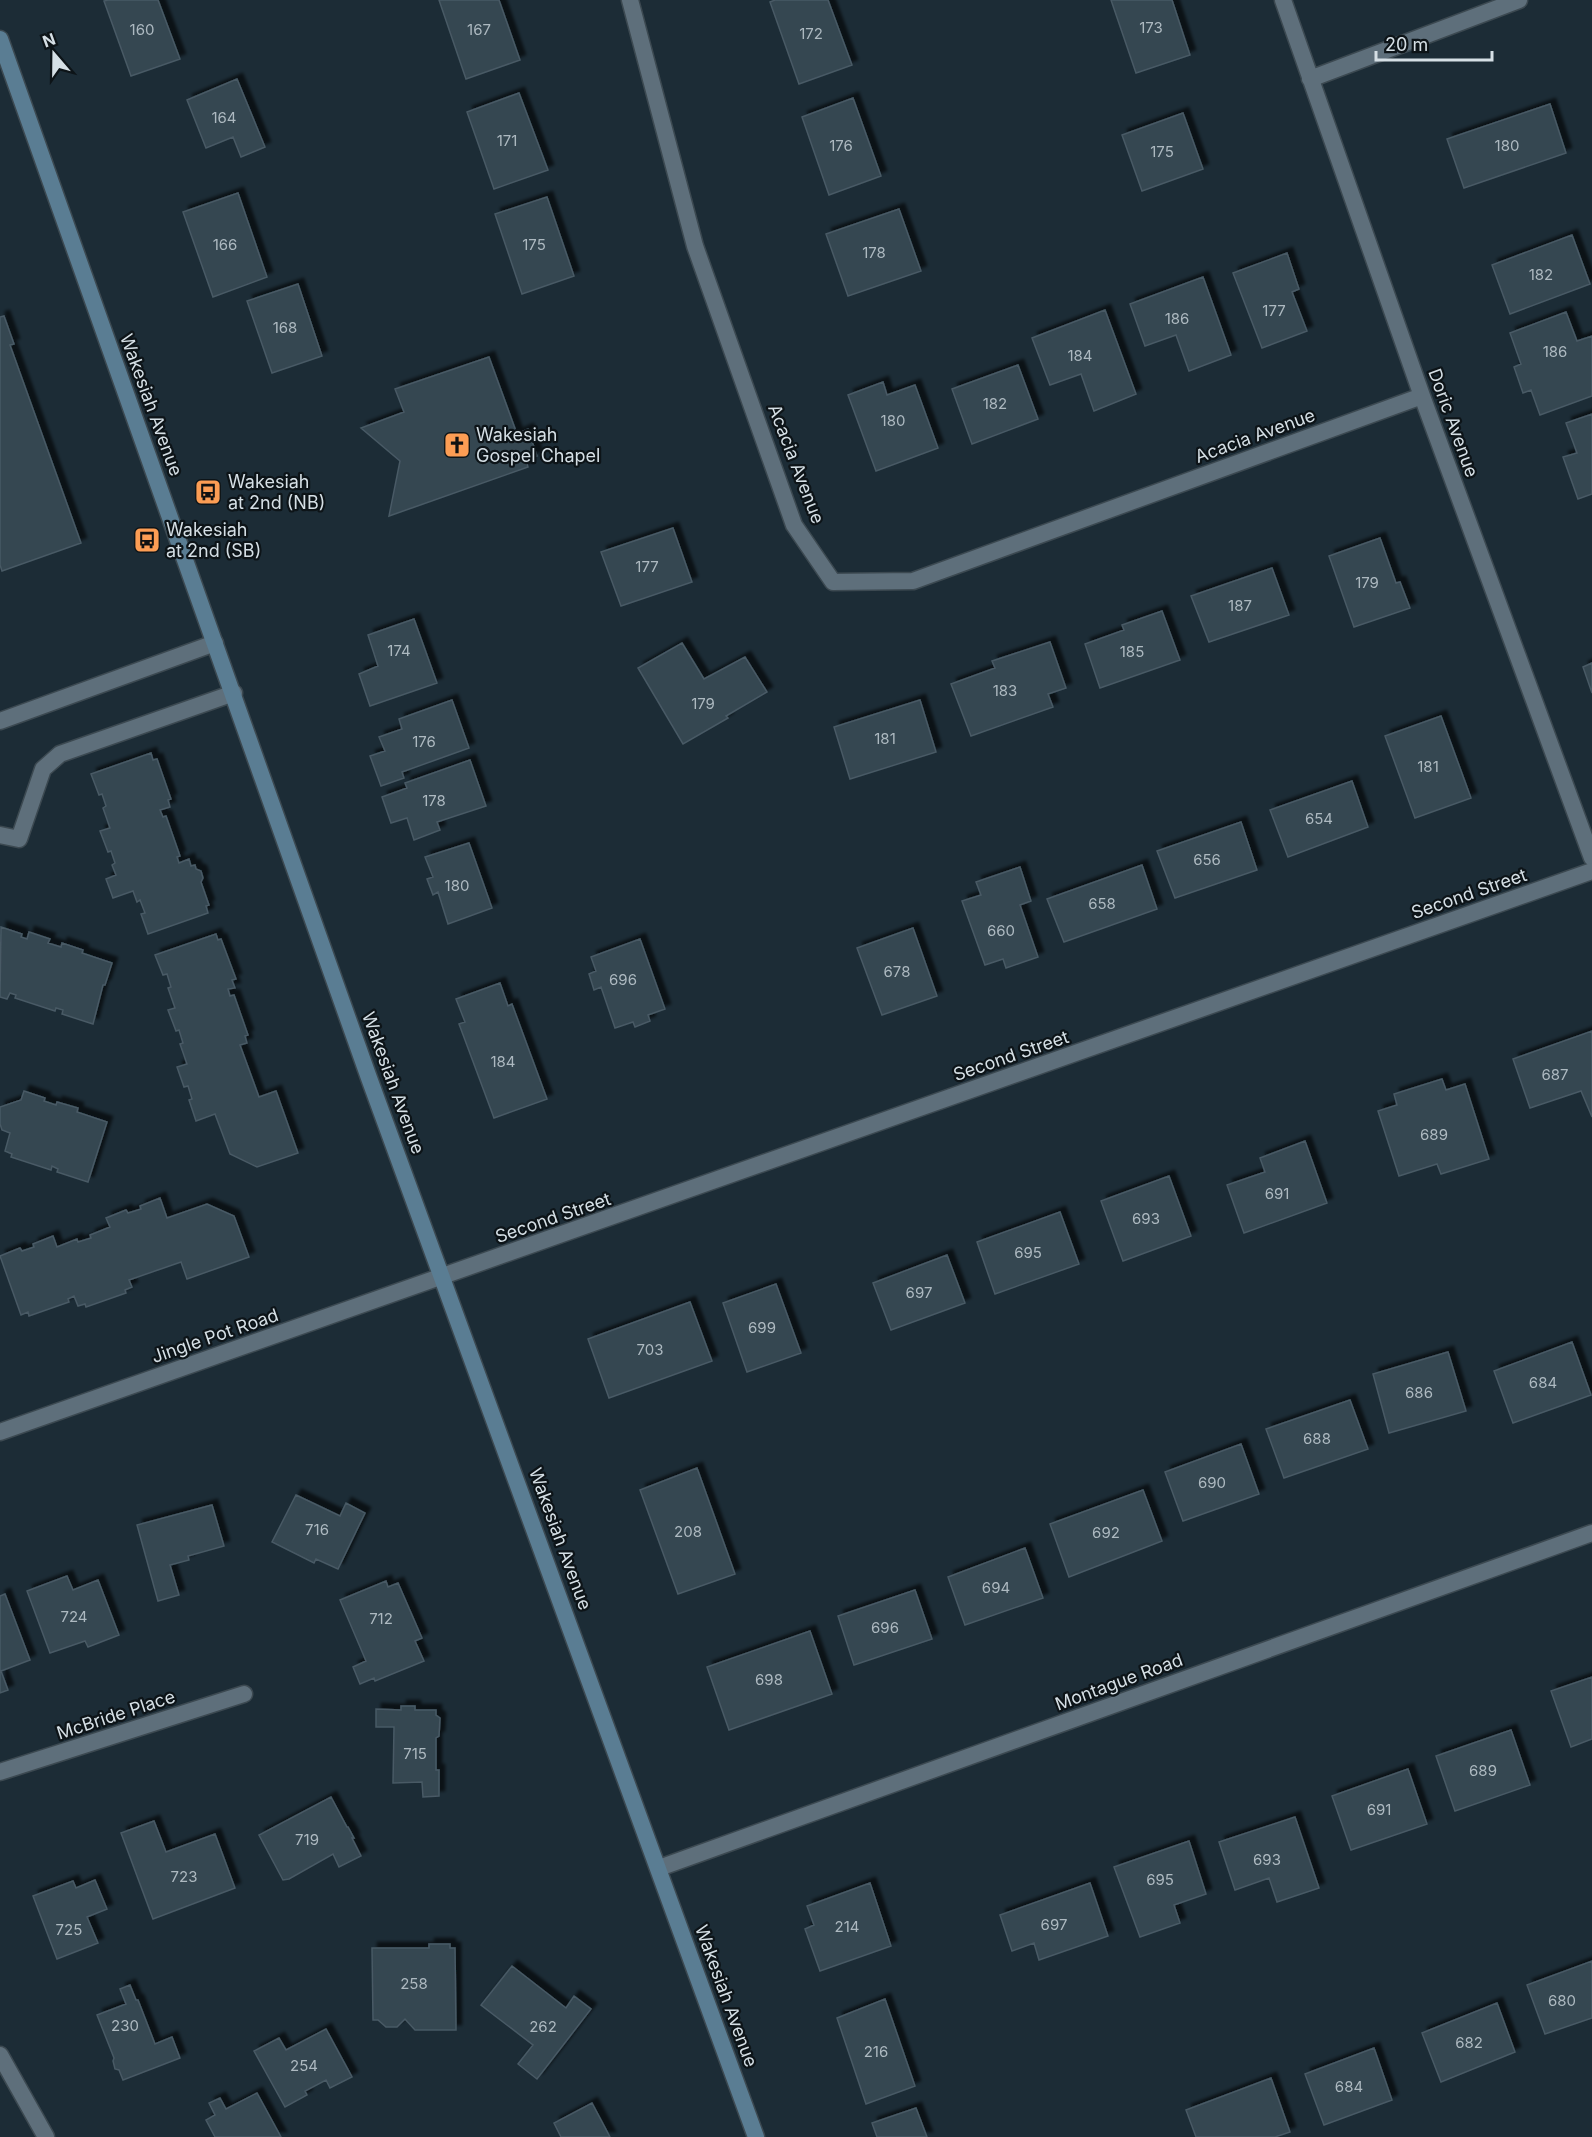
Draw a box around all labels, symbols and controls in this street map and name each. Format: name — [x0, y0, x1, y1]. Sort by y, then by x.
house number: 173 — [1139, 18, 1163, 37]
house number: 160 — [130, 20, 154, 39]
house number: 167 — [467, 20, 491, 39]
north arrow — [24, 24, 84, 84]
house number: 172 — [799, 24, 823, 43]
scale bar — [1376, 24, 1492, 62]
text: N — [40, 28, 58, 51]
text: 20 m — [1385, 34, 1428, 55]
house number: 164 — [211, 108, 237, 127]
house number: 171 — [497, 131, 517, 150]
house number: 176 — [829, 136, 853, 155]
house number: 180 — [1495, 136, 1519, 155]
house number: 175 — [1150, 142, 1174, 161]
house number: 166 — [213, 235, 237, 254]
house number: 175 — [522, 235, 546, 254]
house number: 178 — [862, 243, 886, 262]
house number: 182 — [1529, 265, 1553, 284]
house number: 177 — [1262, 301, 1286, 320]
house number: 186 — [1165, 309, 1189, 328]
house number: 168 — [273, 318, 297, 337]
street label: Wakesiah Avenue — [116, 331, 187, 479]
house number: 186 — [1543, 342, 1567, 361]
house number: 184 — [1067, 346, 1093, 365]
street label: Doric Avenue — [1424, 366, 1483, 480]
house number: 182 — [983, 394, 1007, 413]
street label: Acacia Avenue — [764, 401, 829, 526]
street label: Acacia Avenue — [1192, 404, 1318, 467]
house number: 180 — [881, 411, 905, 430]
place label: Wakesiah Gospel Chapel — [476, 424, 600, 466]
church icon: Wakesiah Gospel Chapel — [442, 430, 472, 460]
place label: Wakesiah at 2nd (NB) — [228, 471, 325, 513]
bus stop icon: Wakesiah at 2nd (NB) — [193, 477, 223, 507]
place label: Wakesiah at 2nd (SB) — [166, 519, 261, 561]
bus stop icon: Wakesiah at 2nd (SB) — [132, 525, 162, 555]
house number: 177 — [635, 557, 659, 576]
house number: 179 — [1355, 573, 1379, 592]
house number: 187 — [1228, 596, 1252, 615]
house number: 174 — [387, 641, 411, 660]
house number: 185 — [1120, 642, 1144, 661]
house number: 183 — [993, 681, 1017, 700]
house number: 179 — [691, 694, 715, 713]
house number: 181 — [874, 729, 896, 748]
house number: 176 — [412, 732, 436, 751]
house number: 181 — [1417, 757, 1439, 776]
house number: 178 — [422, 791, 446, 810]
house number: 654 — [1305, 809, 1333, 828]
house number: 656 — [1193, 850, 1221, 869]
street label: Second Street — [1408, 864, 1529, 923]
house number: 180 — [445, 876, 469, 895]
house number: 658 — [1088, 894, 1116, 913]
house number: 660 — [987, 921, 1015, 940]
house number: 678 — [884, 962, 910, 981]
house number: 696 — [609, 970, 637, 989]
street label: Wakesiah Avenue — [358, 1009, 429, 1157]
street label: Second Street — [950, 1026, 1071, 1085]
house number: 184 — [490, 1052, 516, 1071]
house number: 687 — [1541, 1065, 1569, 1084]
house number: 689 — [1420, 1125, 1448, 1144]
house number: 691 — [1265, 1184, 1289, 1203]
street label: Second Street — [492, 1188, 613, 1247]
house number: 693 — [1132, 1209, 1160, 1228]
house number: 695 — [1014, 1243, 1042, 1262]
house number: 697 — [906, 1283, 932, 1302]
street label: Jingle Pot Road — [149, 1304, 281, 1367]
house number: 699 — [748, 1318, 776, 1337]
house number: 703 — [637, 1340, 663, 1359]
house number: 684 — [1529, 1373, 1557, 1392]
house number: 686 — [1405, 1383, 1433, 1402]
house number: 688 — [1303, 1429, 1331, 1448]
street label: Wakesiah Avenue — [525, 1465, 596, 1613]
house number: 690 — [1198, 1473, 1226, 1492]
house number: 716 — [305, 1520, 329, 1539]
house number: 208 — [674, 1522, 702, 1541]
house number: 692 — [1092, 1523, 1120, 1542]
house number: 694 — [982, 1578, 1010, 1597]
house number: 724 — [60, 1607, 88, 1626]
house number: 712 — [369, 1609, 393, 1628]
house number: 696 — [871, 1618, 899, 1637]
street label: Montague Road — [1052, 1649, 1186, 1714]
house number: 698 — [755, 1670, 783, 1689]
street label: McBride Place — [54, 1686, 178, 1744]
house number: 715 — [403, 1744, 427, 1763]
house number: 689 — [1469, 1761, 1497, 1780]
house number: 691 — [1367, 1800, 1391, 1819]
house number: 719 — [295, 1830, 319, 1849]
house number: 693 — [1253, 1850, 1281, 1869]
house number: 723 — [171, 1867, 197, 1886]
house number: 695 — [1146, 1870, 1174, 1889]
house number: 697 — [1041, 1915, 1067, 1934]
house number: 214 — [835, 1917, 859, 1936]
house number: 725 — [56, 1920, 82, 1939]
street label: Wakesiah Avenue — [691, 1922, 762, 2070]
house number: 258 — [400, 1974, 428, 1993]
house number: 680 — [1548, 1991, 1576, 2010]
house number: 230 — [111, 2016, 139, 2035]
house number: 262 — [529, 2017, 557, 2036]
house number: 682 — [1455, 2033, 1483, 2052]
house number: 216 — [864, 2042, 888, 2061]
house number: 254 — [290, 2056, 318, 2075]
house number: 684 — [1335, 2077, 1363, 2096]

